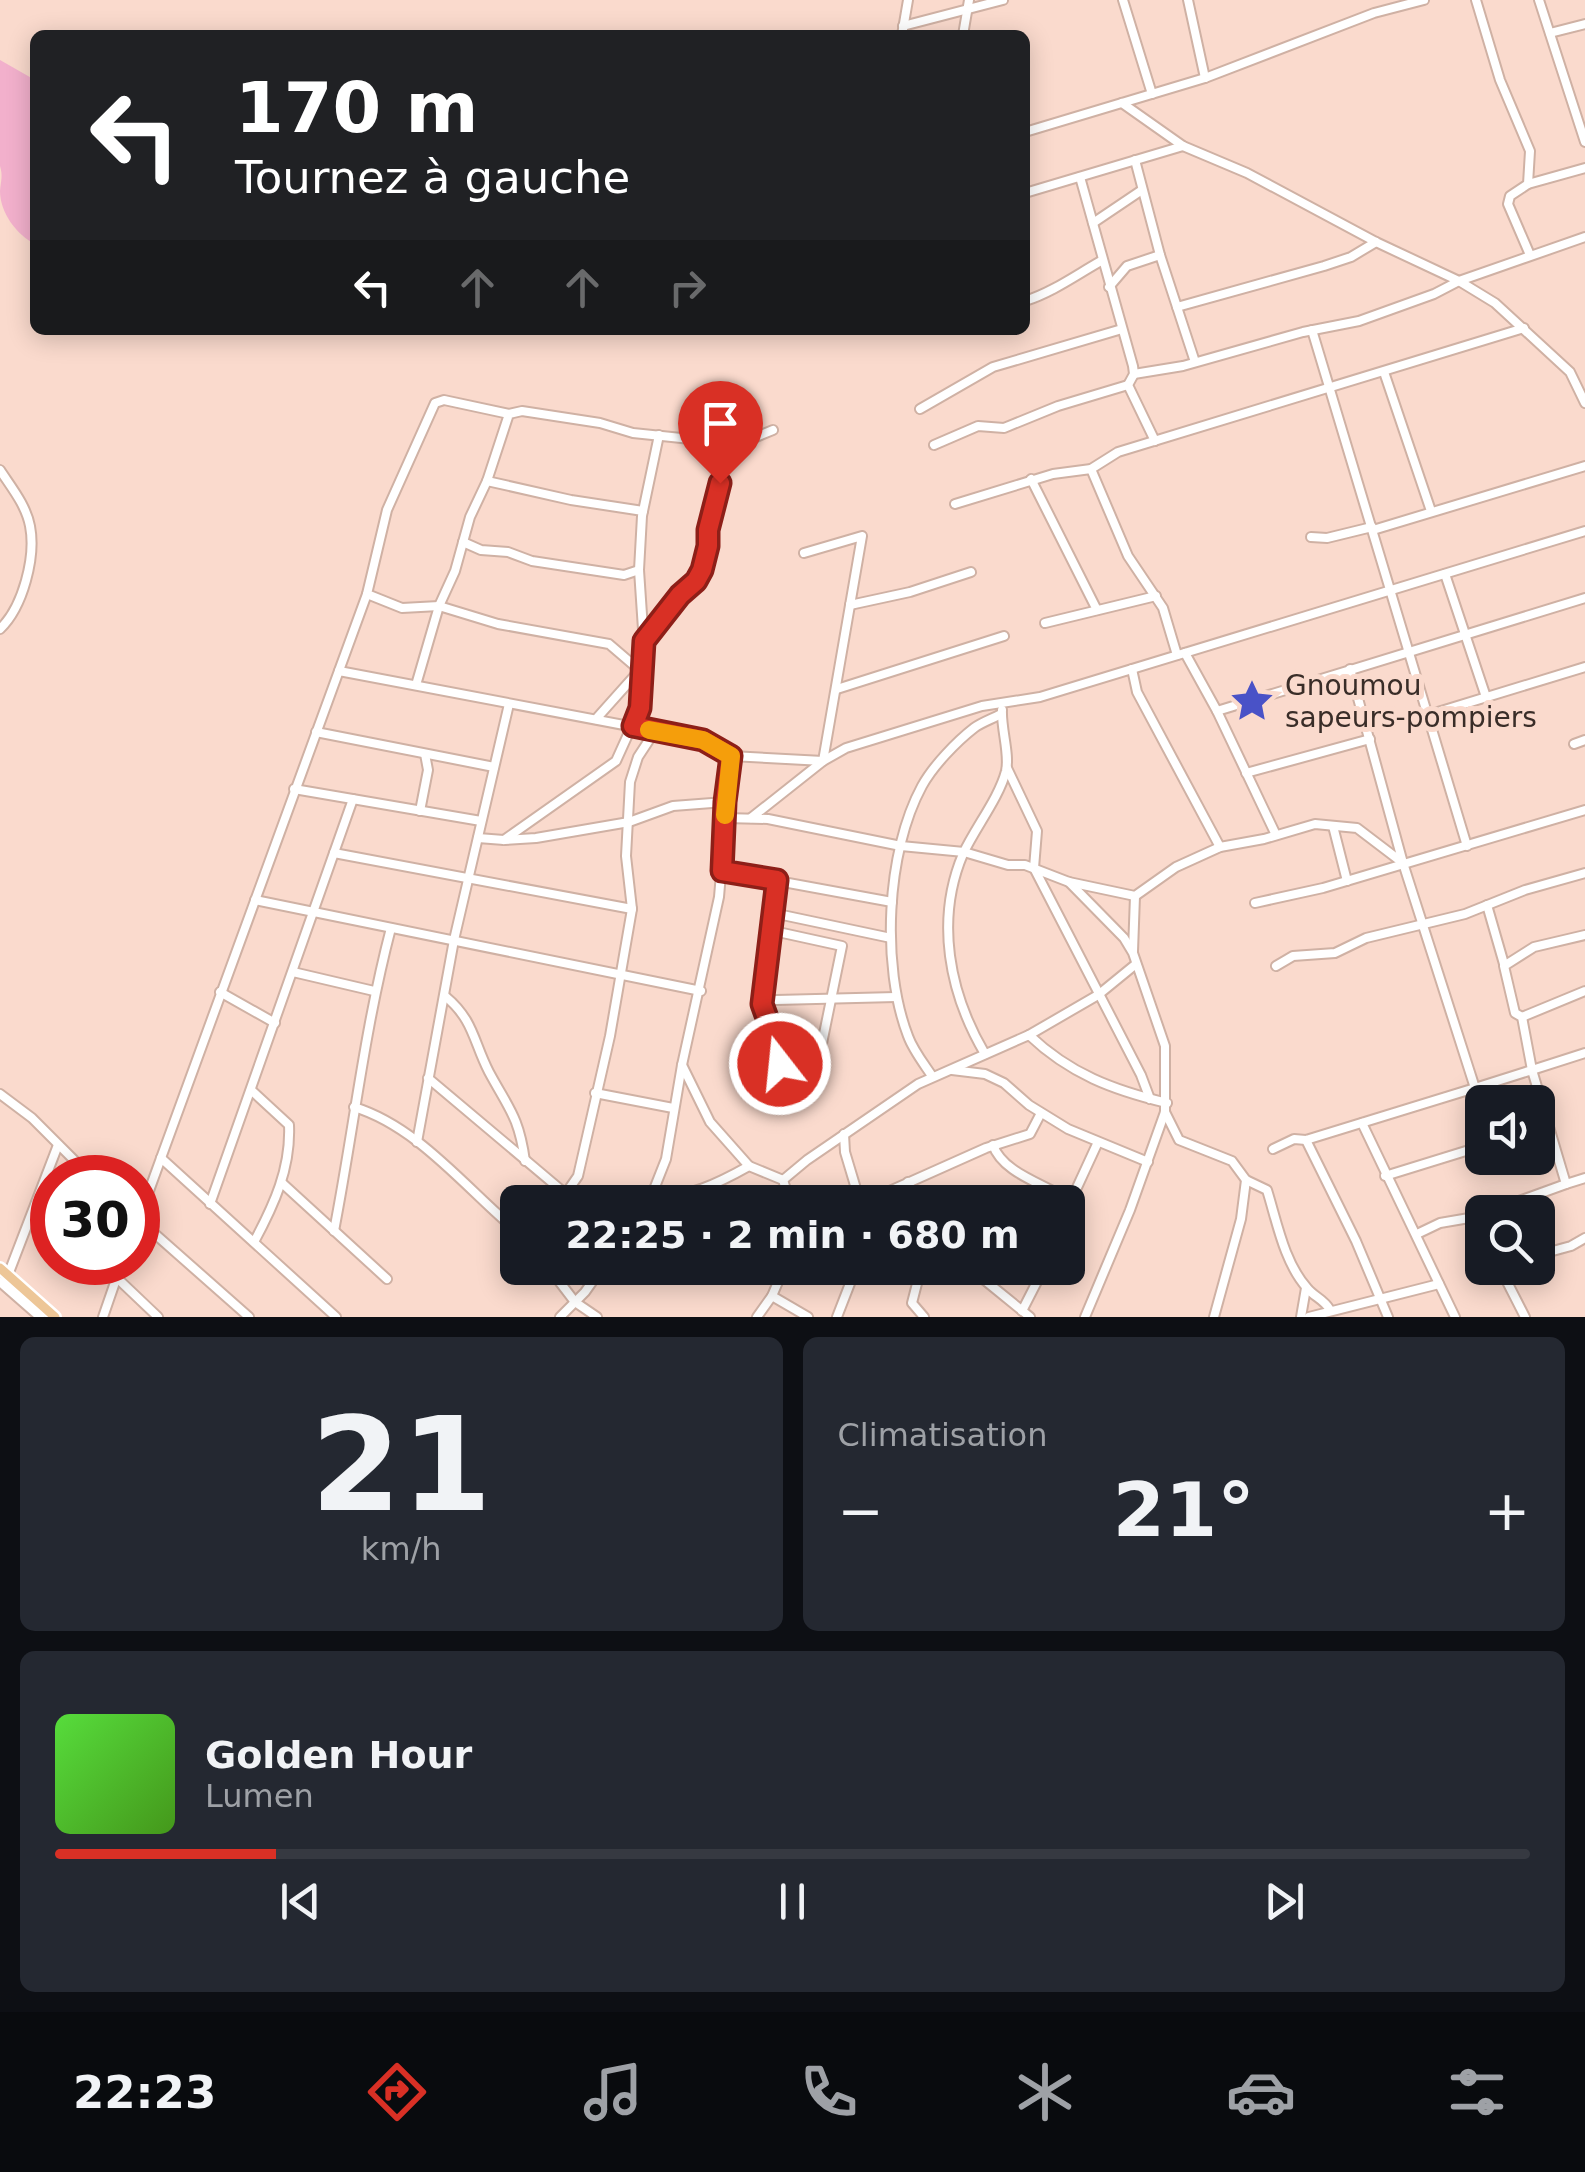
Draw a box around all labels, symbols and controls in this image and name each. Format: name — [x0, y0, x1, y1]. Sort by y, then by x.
text: 170 m — [235, 67, 478, 149]
icon: left — [70, 70, 200, 200]
text: Tournez à gauche — [235, 151, 630, 204]
icon: left — [345, 260, 400, 315]
icon: ahead — [450, 260, 505, 315]
icon: ahead — [555, 260, 610, 315]
icon: right — [660, 260, 715, 315]
pin — [678, 381, 763, 484]
icon: arrive — [693, 396, 748, 451]
place label: Gnoumou sapeurs-pompiers — [1285, 669, 1537, 734]
place icon: Gnoumou sapeurs-pompiers — [1228, 677, 1276, 725]
position arrow — [728, 1012, 832, 1116]
map controls — [1465, 1085, 1555, 1285]
button: sound — [1465, 1085, 1555, 1175]
speed limit sign: 30 — [30, 1155, 160, 1285]
button: search — [1465, 1195, 1555, 1285]
text: 22:25 · 2 min · 680 m — [565, 1213, 1020, 1257]
text: 21 — [311, 1389, 492, 1541]
text: Climatisation — [838, 1416, 1047, 1454]
text: 21° — [1113, 1466, 1255, 1554]
text: − — [838, 1479, 884, 1543]
text: + — [1484, 1479, 1530, 1543]
text: km/h — [361, 1530, 442, 1568]
text: Golden Hour — [205, 1733, 472, 1777]
text: Lumen — [205, 1777, 314, 1815]
icon: previous — [273, 1874, 328, 1929]
icon: pause — [765, 1874, 820, 1929]
icon: next — [1257, 1874, 1312, 1929]
icon: directions — [362, 2057, 432, 2127]
icon: music — [578, 2057, 648, 2127]
icon: phone — [794, 2057, 864, 2127]
icon: climate — [1010, 2057, 1080, 2127]
icon: car — [1226, 2057, 1296, 2127]
icon: filters — [1442, 2057, 1512, 2127]
text: 22:23 — [73, 2066, 216, 2119]

